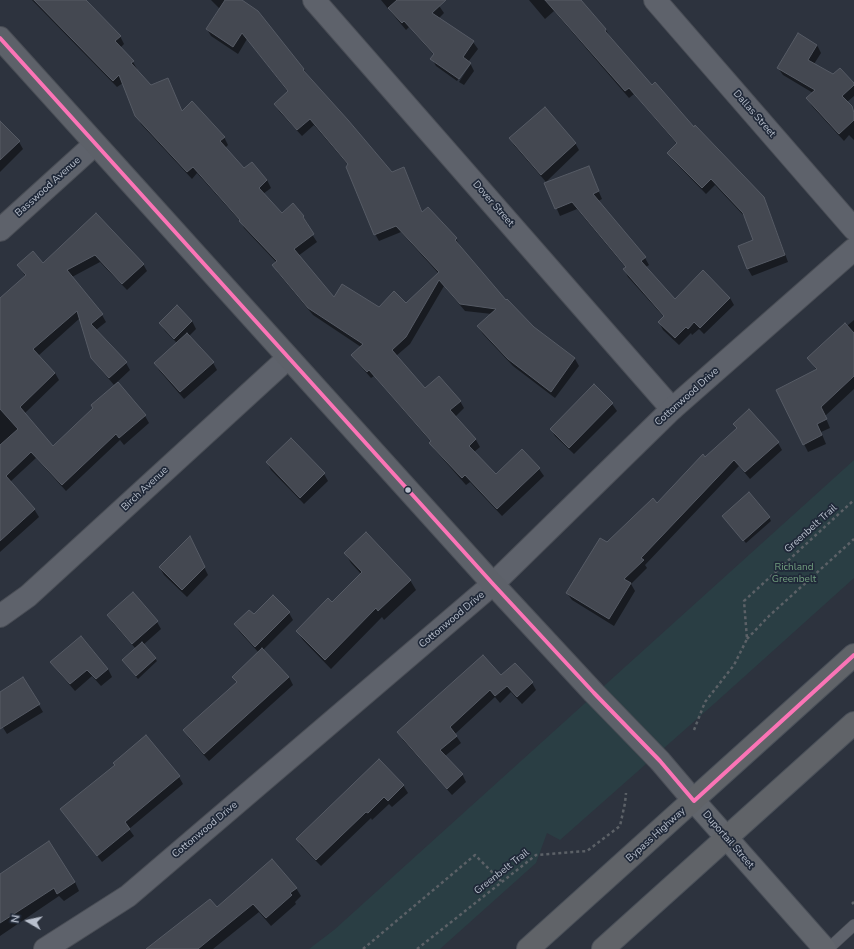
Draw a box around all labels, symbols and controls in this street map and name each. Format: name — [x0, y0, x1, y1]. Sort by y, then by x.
street label: Dallas Street — [730, 88, 778, 140]
street label: Basswood Avenue — [13, 155, 83, 219]
street label: Dover Street — [470, 179, 516, 229]
street label: Cottonwood Drive — [653, 365, 721, 429]
street label: Birch Avenue — [119, 464, 171, 514]
unlabelled marker — [403, 485, 413, 495]
street label: Greenbelt Trail — [782, 502, 840, 556]
park label: Richland Greenbelt — [772, 562, 816, 586]
street label: Cottonwood Drive — [417, 589, 487, 651]
street label: Cottonwood Drive — [170, 799, 240, 861]
street label: Bypass Highway — [624, 805, 688, 865]
street label: Duportail Street — [700, 809, 756, 871]
street label: Greenbelt Trail — [472, 847, 532, 897]
north arrow — [8, 901, 48, 941]
text: N — [8, 914, 24, 924]

